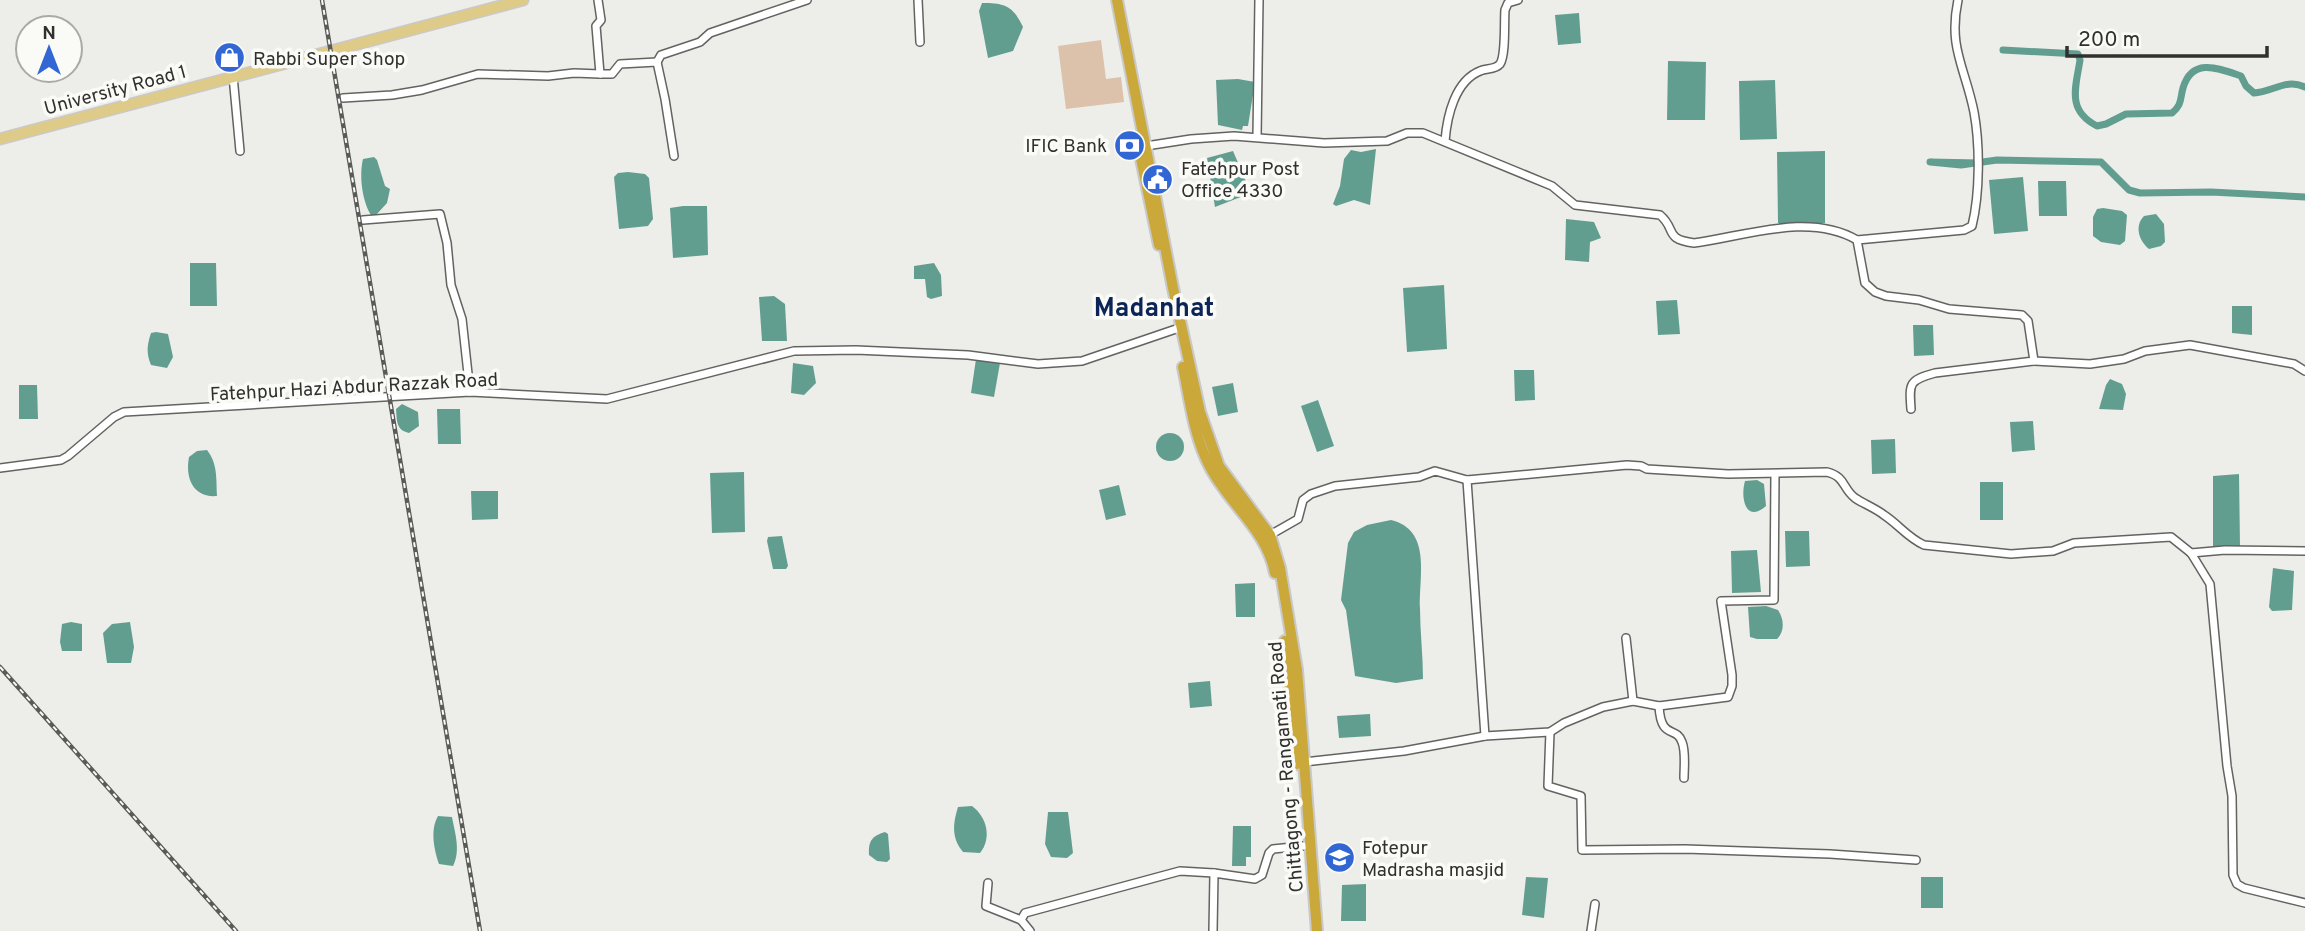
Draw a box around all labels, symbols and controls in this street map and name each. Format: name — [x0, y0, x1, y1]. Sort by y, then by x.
north arrow — [14, 14, 84, 84]
scale bar — [2067, 14, 2266, 58]
text: N — [42, 22, 56, 46]
text: 200 m — [2078, 27, 2140, 54]
shop icon: Rabbi Super Shop — [213, 41, 247, 75]
place label: Rabbi Super Shop — [253, 48, 405, 72]
street label: University Road 1 — [42, 60, 189, 121]
bank icon: IFIC Bank — [1113, 128, 1147, 162]
place label: IFIC Bank — [1025, 135, 1107, 159]
place label: Fatehpur Post Office 4330 — [1181, 158, 1300, 204]
public building icon: Fatehpur Post Office 4330 — [1141, 162, 1175, 196]
district label: Madanhat — [1094, 293, 1214, 326]
street label: Fatehpur Hazi Abdur Razzak Road — [209, 368, 499, 408]
street label: Chittagong - Rangamati Road — [1264, 640, 1310, 893]
place label: Fotepur Madrasha masjid — [1362, 837, 1504, 883]
school or university icon: Fotepur Madrasha masjid — [1322, 841, 1356, 875]

